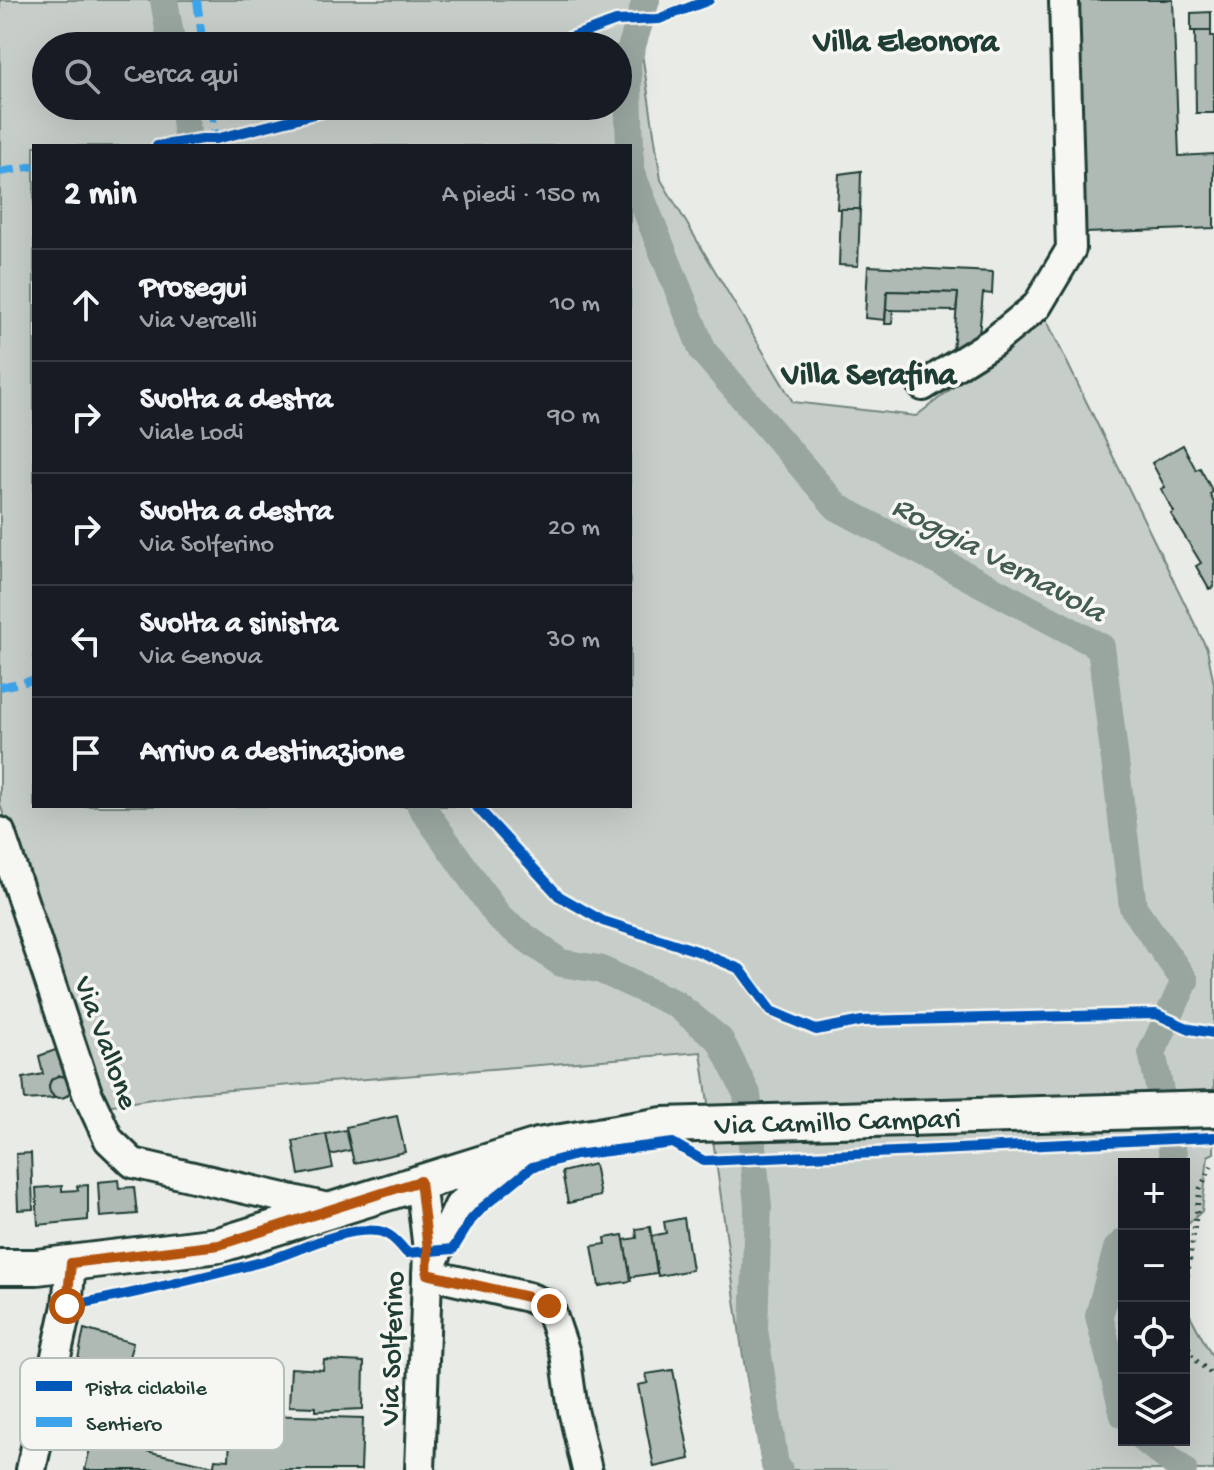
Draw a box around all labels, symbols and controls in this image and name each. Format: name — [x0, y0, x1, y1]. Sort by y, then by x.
district label: Villa Eleonora — [811, 25, 1001, 63]
search box — [32, 32, 632, 120]
icon: search — [60, 54, 104, 98]
text: Cerca qui — [124, 59, 239, 94]
text: 2 min — [64, 176, 136, 216]
text: A piedi · 150 m — [442, 181, 600, 212]
text: Prosegui — [140, 272, 247, 307]
icon: ahead — [64, 283, 108, 327]
text: 10 m — [550, 290, 600, 321]
text: Via Vercelli — [140, 307, 257, 338]
district label: Villa Serafina — [780, 358, 958, 396]
text: Svolta a destra — [140, 384, 333, 419]
icon: right — [64, 395, 108, 439]
text: 90 m — [548, 402, 600, 433]
text: Viale Lodi — [140, 419, 244, 450]
water label: Roggia Vernavola — [884, 489, 1113, 635]
text: Svolta a destra — [140, 496, 333, 531]
icon: right — [64, 507, 108, 551]
text: 20 m — [548, 514, 600, 545]
text: Via Solferino — [140, 531, 274, 562]
text: Svolta a sinistra — [140, 608, 338, 643]
icon: left — [64, 619, 108, 663]
text: 30 m — [547, 626, 600, 657]
text: Via Genova — [140, 643, 262, 674]
icon: arrive — [64, 731, 108, 775]
text: Arrivo a destinazione — [140, 736, 404, 771]
street label: Via Vallone — [63, 971, 144, 1115]
street label: Via Camillo Campari — [713, 1103, 962, 1146]
map controls — [1118, 1158, 1190, 1446]
button: + — [1118, 1158, 1190, 1230]
button: − — [1118, 1230, 1190, 1302]
street label: Via Solferino — [374, 1270, 415, 1427]
route start — [49, 1288, 85, 1324]
route end — [531, 1288, 567, 1324]
button: locate — [1118, 1302, 1190, 1374]
legend — [20, 1358, 284, 1450]
button: layers — [1118, 1374, 1190, 1446]
text: Pista ciclabile — [85, 1377, 207, 1403]
text: Sentiero — [86, 1413, 162, 1439]

